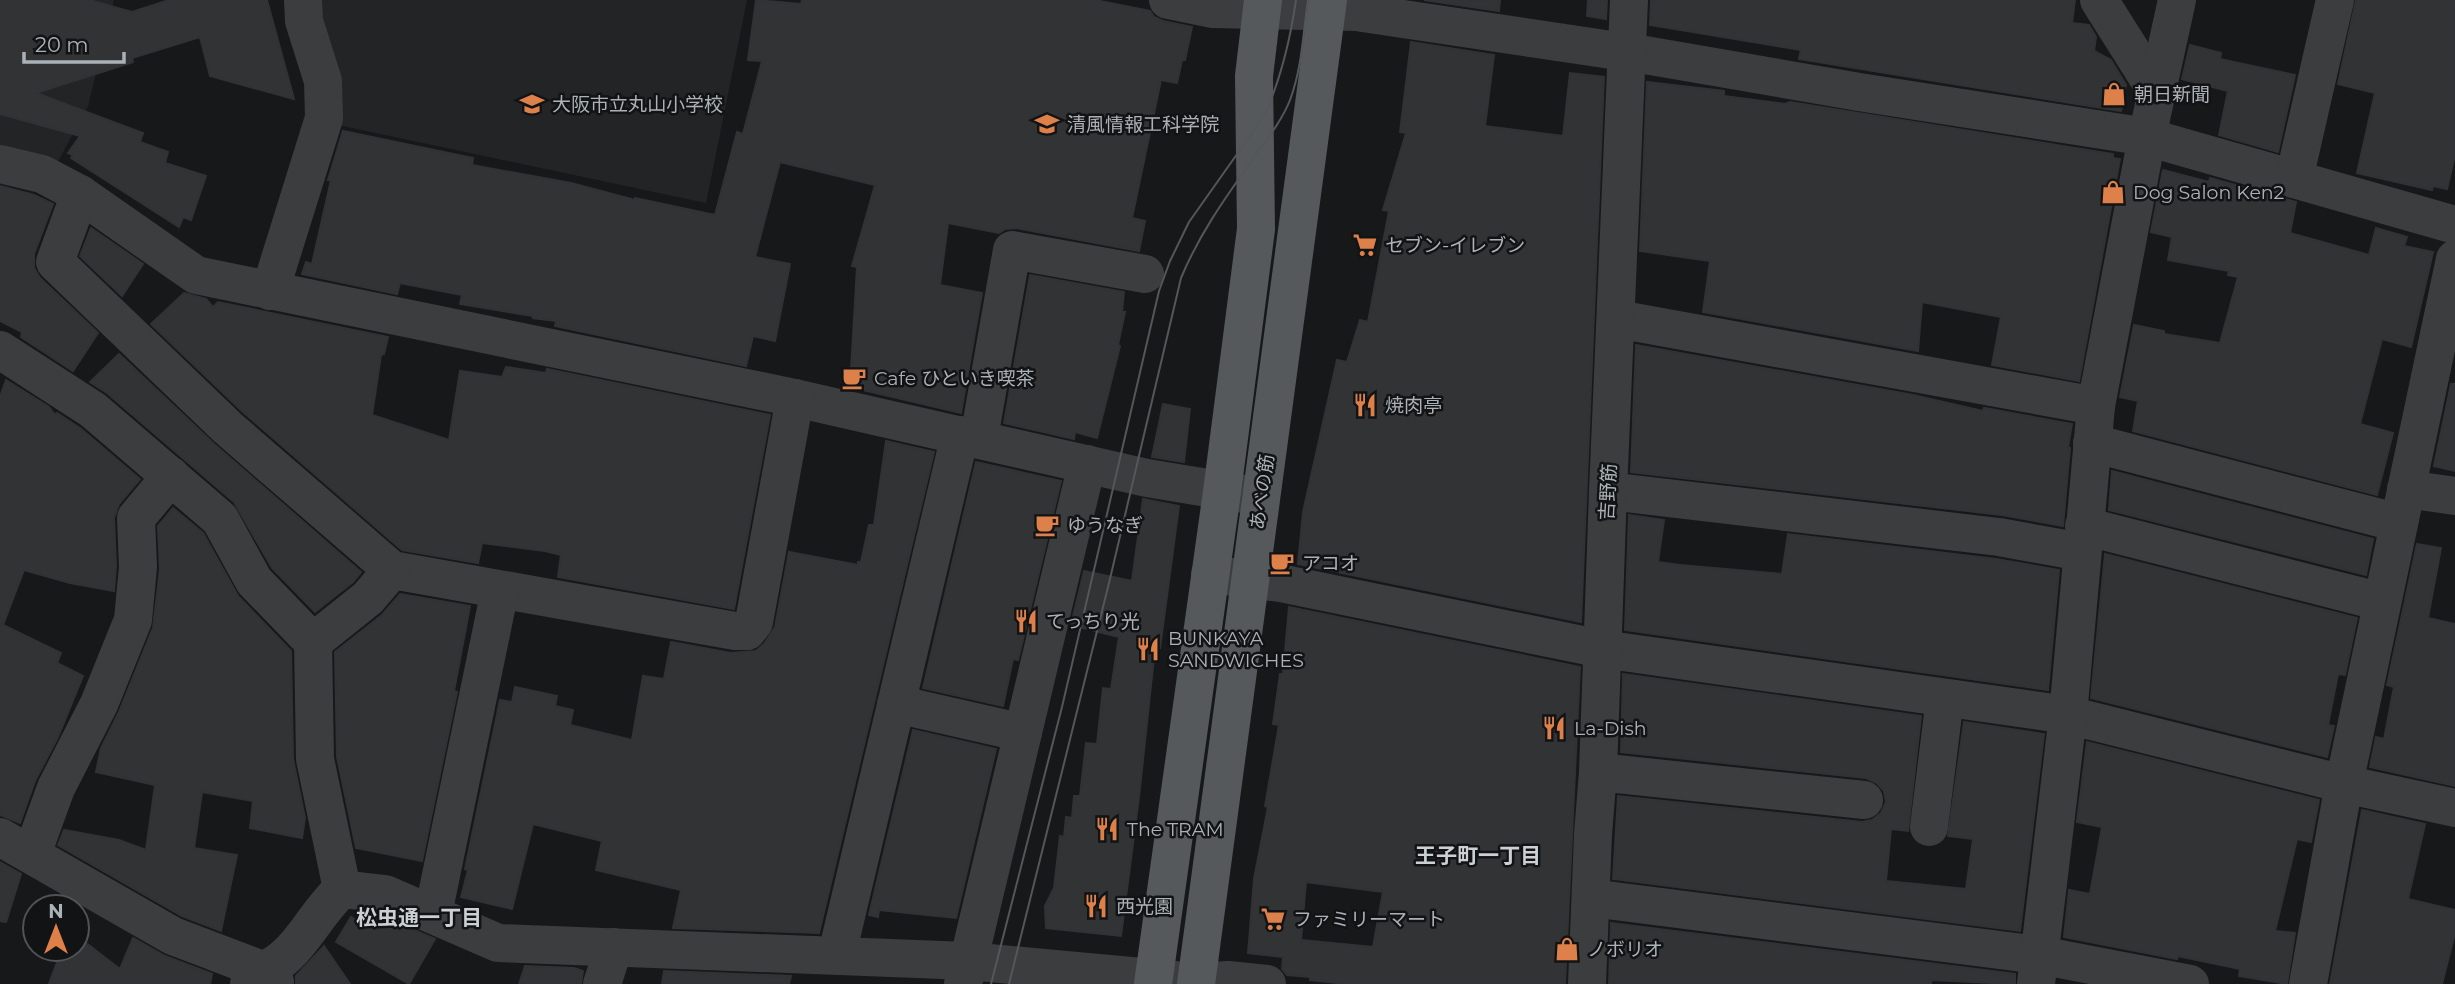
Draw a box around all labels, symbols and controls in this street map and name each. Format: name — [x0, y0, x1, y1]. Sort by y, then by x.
scale bar — [24, 21, 124, 65]
text: 20 m — [35, 32, 89, 57]
shop icon: 朝日新聞 — [2100, 80, 2128, 108]
place label: 朝日新聞 — [2134, 83, 2210, 106]
school or university icon: 大阪市立丸山小学校 — [518, 90, 546, 118]
place label: 大阪市立丸山小学校 — [552, 93, 723, 116]
school or university icon: 清風情報工科学院 — [1033, 110, 1061, 138]
place label: 清風情報工科学院 — [1067, 113, 1219, 136]
shop icon: Dog Salon Ken2 — [2099, 178, 2127, 206]
place label: Dog Salon Ken2 — [2133, 181, 2285, 204]
supermarket icon: セブン-イレブン — [1351, 231, 1379, 259]
place label: セブン-イレブン — [1385, 234, 1525, 257]
cafe icon: Cafe ひといき喫茶 — [840, 364, 868, 392]
place label: Cafe ひといき喫茶 — [874, 367, 1035, 390]
restaurant icon: 焼肉亭 — [1351, 391, 1379, 419]
place label: 焼肉亭 — [1385, 394, 1442, 417]
street label: あべの筋 — [1245, 453, 1279, 531]
street label: 吉野筋 — [1595, 463, 1621, 521]
cafe icon: ゆうなぎ — [1033, 511, 1061, 539]
place label: ゆうなぎ — [1067, 514, 1143, 537]
cafe icon: アコオ — [1268, 549, 1296, 577]
place label: アコオ — [1302, 552, 1359, 575]
restaurant icon: てっちり光 — [1012, 607, 1040, 635]
place label: てっちり光 — [1046, 610, 1140, 633]
place label: BUNKAYA SANDWICHES — [1168, 627, 1304, 672]
restaurant icon: BUNKAYA SANDWICHES — [1134, 635, 1162, 663]
restaurant icon: La-Dish — [1540, 714, 1568, 742]
place label: La-Dish — [1574, 717, 1647, 740]
restaurant icon: The TRAM — [1093, 815, 1121, 843]
place label: The TRAM — [1127, 818, 1224, 841]
district label: 王子町一丁目 — [1415, 843, 1541, 868]
restaurant icon: 西光園 — [1082, 892, 1110, 920]
north arrow — [21, 893, 91, 963]
place label: 西光園 — [1116, 895, 1173, 918]
text: N — [48, 900, 64, 923]
district label: 松虫通一丁目 — [356, 905, 482, 930]
supermarket icon: ファミリーマート — [1259, 905, 1287, 933]
place label: ファミリーマート — [1293, 908, 1445, 931]
shop icon: ノボリオ — [1553, 935, 1581, 963]
place label: ノボリオ — [1587, 938, 1663, 961]

